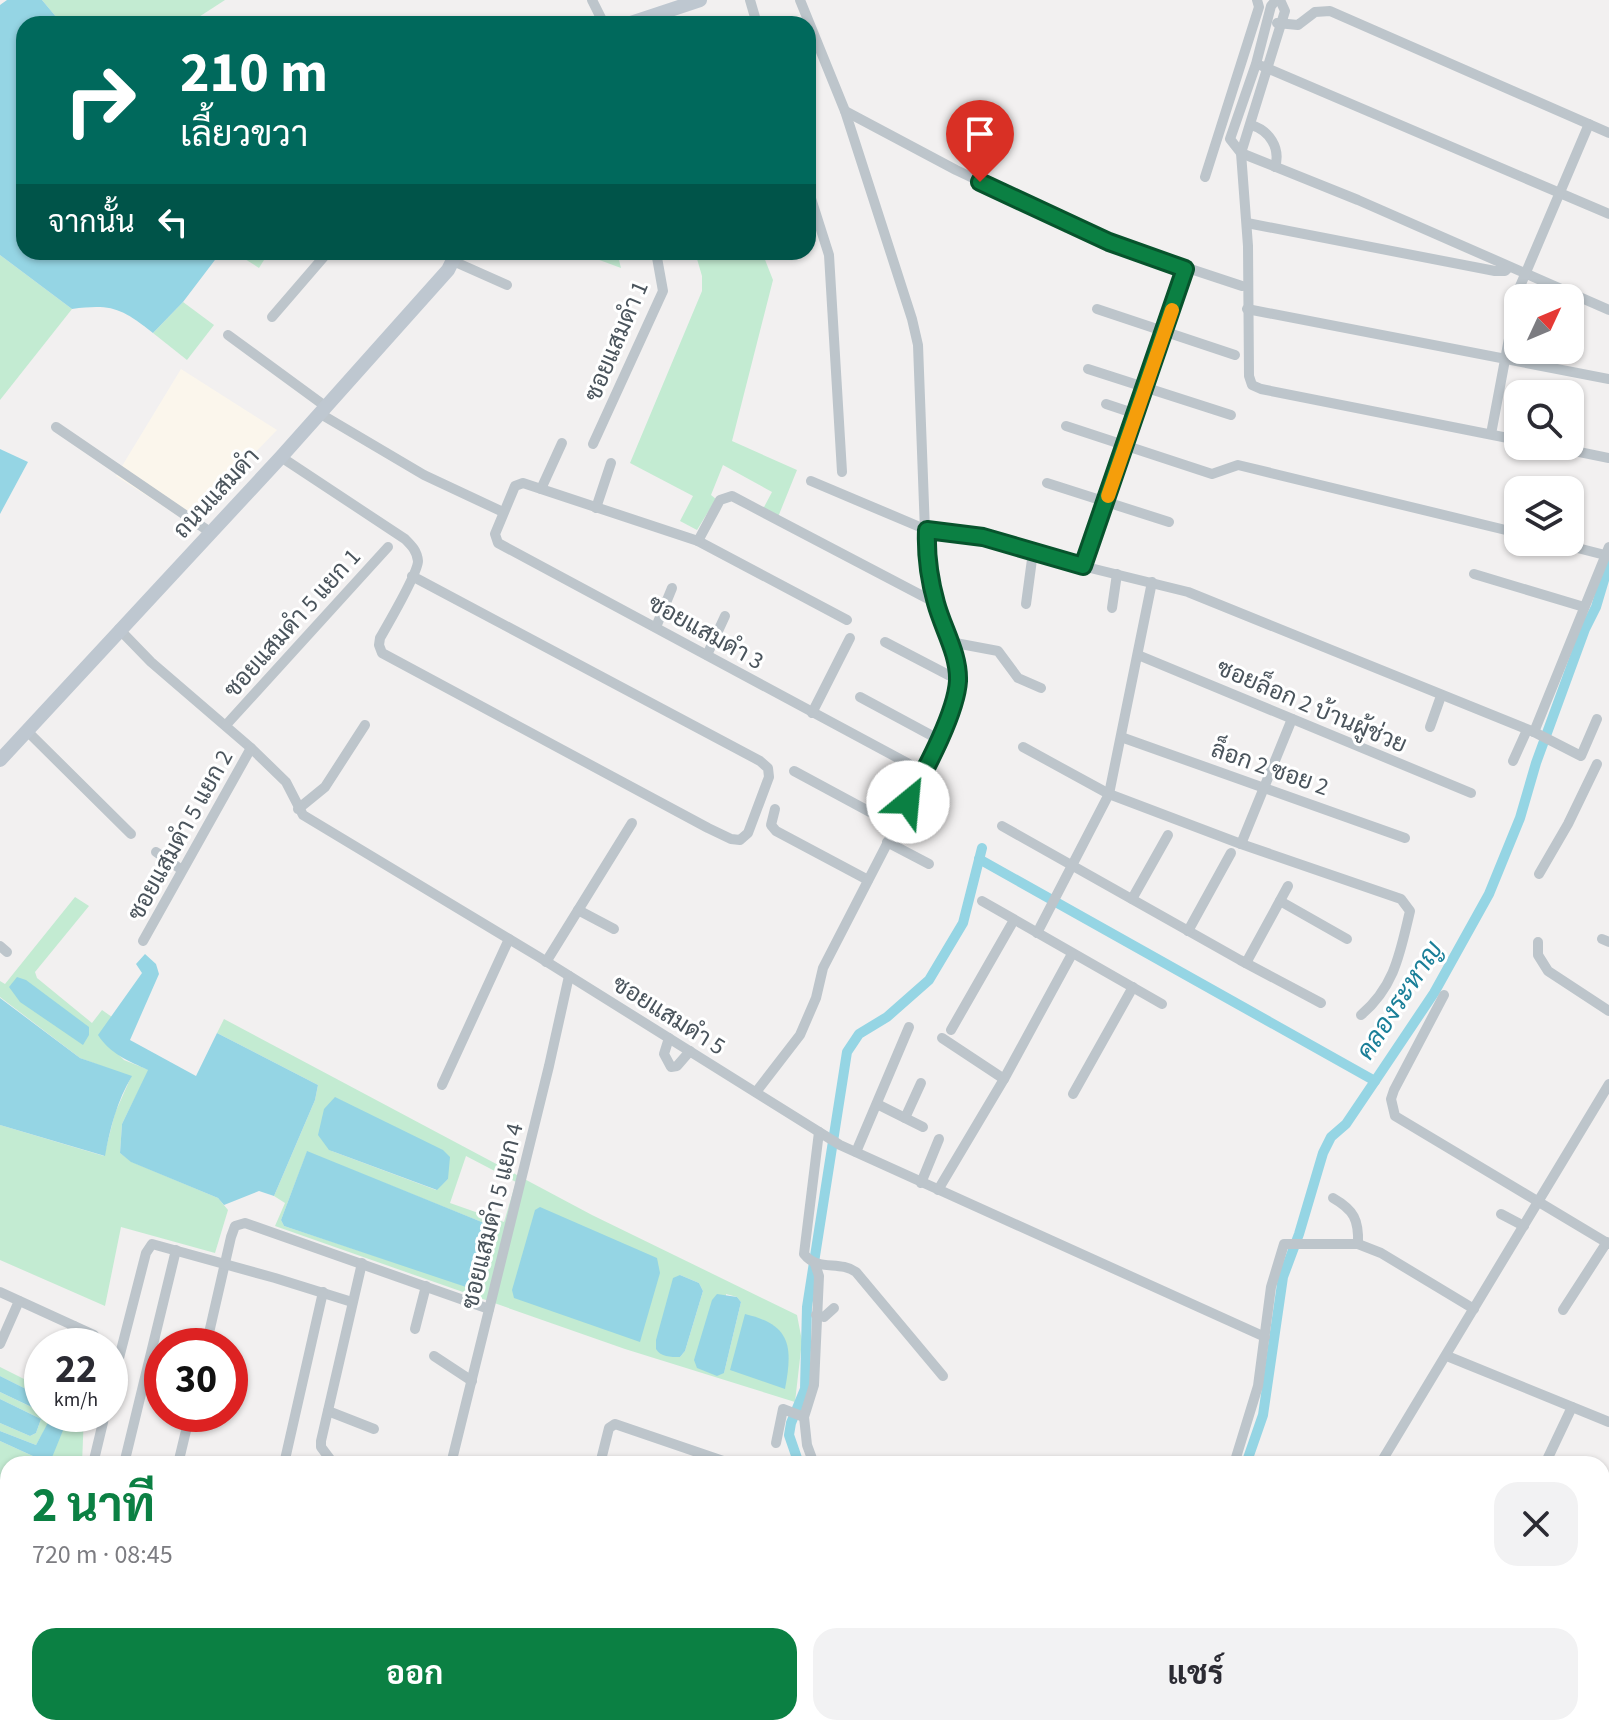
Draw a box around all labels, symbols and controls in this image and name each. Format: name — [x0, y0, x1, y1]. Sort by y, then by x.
text: 210 m — [180, 34, 328, 113]
icon: right — [48, 48, 152, 152]
pin — [946, 100, 1014, 182]
text: เลี้ยวขวา — [180, 109, 308, 160]
icon: arrive — [958, 112, 1002, 156]
icon: left — [151, 200, 195, 244]
text: จากนั้น — [48, 201, 135, 244]
street label: ซอยแสมดำ 1 — [575, 276, 658, 407]
north arrow — [1504, 284, 1584, 364]
map controls — [1504, 284, 1584, 556]
button: search — [1504, 380, 1584, 460]
street label: ถนนแสมดำ — [165, 440, 268, 547]
button: layers — [1504, 476, 1584, 556]
street label: ซอยแสมดำ 5 แยก 1 — [216, 541, 369, 706]
street label: ซอยแสมดำ 3 — [641, 586, 770, 679]
street label: ซอยล็อก 2 บ้านผู้ช่วย — [1211, 651, 1412, 762]
street label: ล็อก 2 ซอย 2 — [1206, 732, 1334, 805]
street label: ซอยแสมดำ 5 แยก 2 — [119, 743, 242, 927]
position arrow — [866, 760, 950, 844]
water label: คลองระหาญ — [1347, 933, 1452, 1067]
street label: ซอยแสมดำ 5 — [605, 967, 732, 1064]
street label: ซอยแสมดำ 5 แยก 4 — [452, 1119, 533, 1313]
speed limit sign: 30 — [144, 1328, 248, 1432]
text: 22 — [55, 1341, 97, 1398]
text: km/h — [54, 1386, 98, 1414]
text: 2 นาที — [32, 1472, 155, 1540]
button: close — [1494, 1482, 1578, 1566]
text: 720 m · 08:45 — [32, 1536, 173, 1573]
button: ออก — [32, 1628, 797, 1720]
button: แชร์ — [813, 1628, 1578, 1720]

